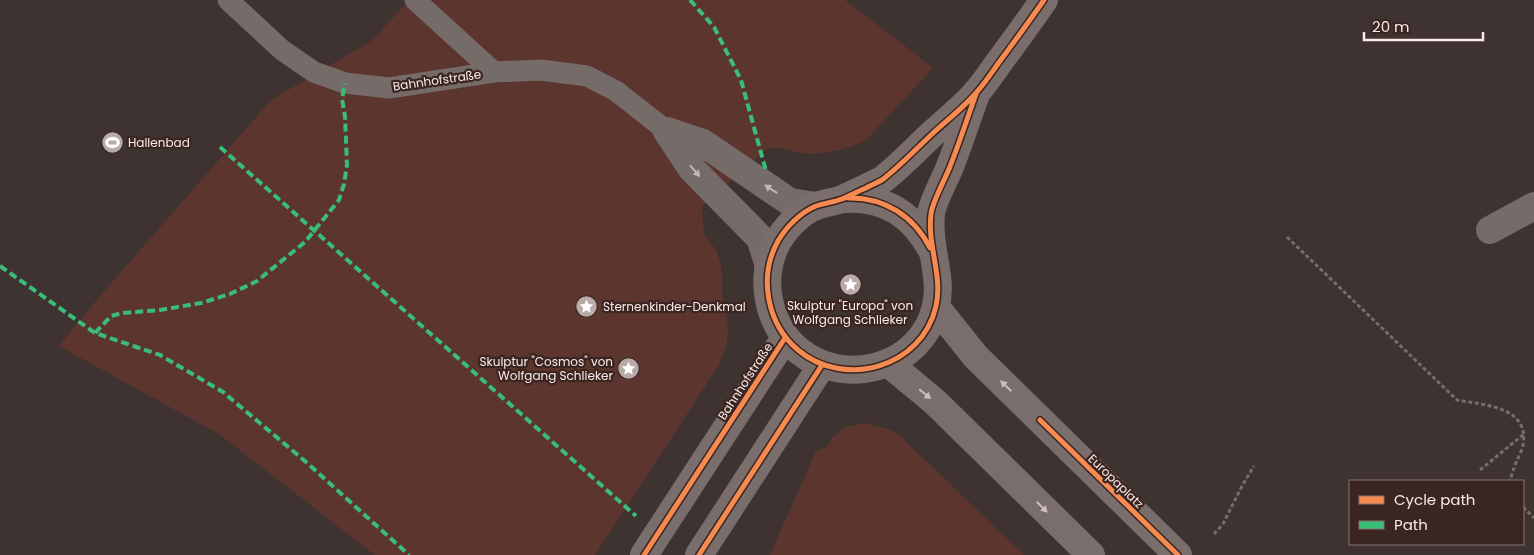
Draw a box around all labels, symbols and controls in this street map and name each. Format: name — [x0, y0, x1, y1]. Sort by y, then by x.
scale bar — [1364, 10, 1483, 42]
text: 20 m — [1372, 16, 1410, 37]
street label: Bahnhofstraße — [392, 65, 482, 95]
sports icon: Hallenbad — [100, 130, 124, 154]
place label: Hallenbad — [128, 134, 190, 151]
one-way arrow — [689, 165, 701, 177]
one-way arrow — [764, 184, 778, 194]
place icon: Skulptur "Europa" von Wolfgang Schlieker — [838, 272, 862, 296]
place icon: Sternenkinder-Denkmal — [575, 294, 599, 318]
place label: Skulptur "Europa" von Wolfgang Schlieker — [787, 297, 913, 328]
place label: Sternenkinder-Denkmal — [603, 298, 746, 315]
street label: Bahnhofstraße — [714, 339, 776, 423]
place label: Skulptur "Cosmos" von Wolfgang Schlieker — [479, 353, 614, 384]
place icon: Skulptur "Cosmos" von Wolfgang Schlieker — [617, 356, 641, 380]
one-way arrow — [1000, 380, 1012, 392]
one-way arrow — [919, 388, 932, 399]
street label: Europaplatz — [1084, 450, 1148, 512]
legend — [1349, 480, 1524, 545]
text: Cycle path — [1394, 489, 1475, 510]
one-way arrow — [1036, 501, 1048, 513]
text: Path — [1394, 514, 1428, 535]

